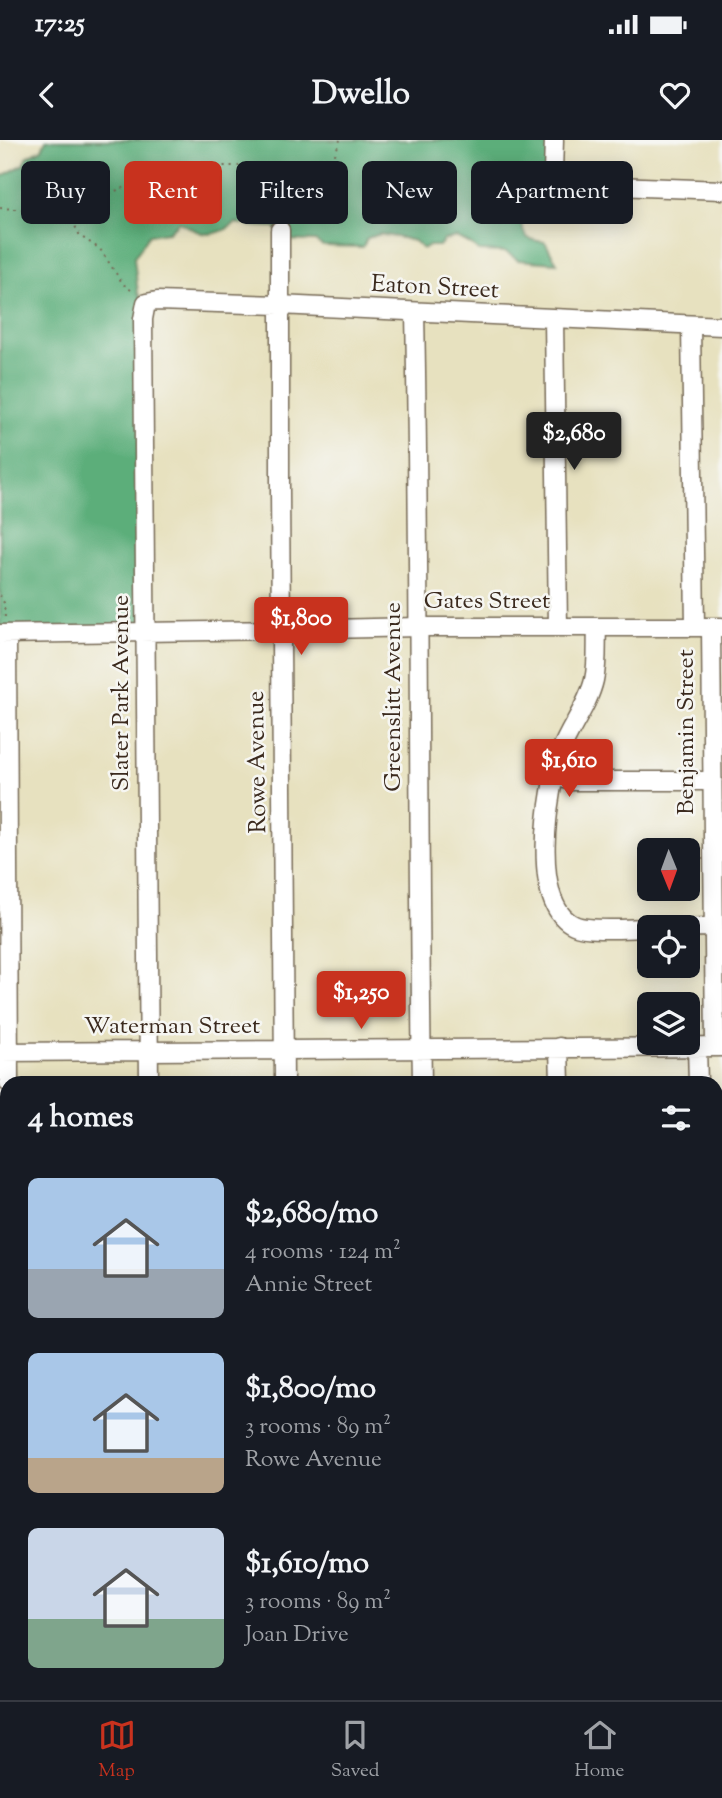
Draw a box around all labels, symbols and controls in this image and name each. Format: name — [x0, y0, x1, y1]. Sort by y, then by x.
text: 17:25 — [35, 6, 85, 43]
text: Dwello — [312, 72, 410, 118]
icon: back — [28, 76, 66, 114]
icon: heart — [656, 76, 694, 114]
chip: Buy — [21, 161, 110, 224]
chip: Rent — [124, 161, 222, 224]
chip: Filters — [236, 161, 348, 224]
chip: New — [362, 161, 457, 224]
chip: Apartment — [471, 161, 633, 224]
street label: Eaton Street — [370, 268, 500, 308]
pin: $2,680 — [517, 412, 631, 472]
text: $2,680 — [542, 418, 606, 451]
street label: Gates Street — [424, 585, 550, 619]
street label: Slater Park Avenue — [105, 595, 139, 791]
pin: $1,800 — [244, 598, 358, 657]
street label: Greenslitt Avenue — [377, 602, 411, 792]
text: $1,800 — [270, 603, 332, 636]
street label: Benjamin Street — [670, 649, 704, 815]
street label: Rowe Avenue — [240, 690, 276, 834]
pin: $1,610 — [512, 740, 626, 799]
text: $1,610 — [541, 745, 597, 778]
north arrow — [637, 838, 700, 901]
map controls — [637, 838, 700, 1055]
button: locate — [637, 915, 700, 978]
pin: $1,250 — [304, 972, 418, 1031]
text: $1,250 — [333, 977, 389, 1010]
button: layers — [637, 992, 700, 1055]
street label: Waterman Street — [84, 1010, 260, 1044]
text: 4 homes — [28, 1097, 134, 1140]
icon: filters — [657, 1099, 695, 1137]
text: $2,680/mo — [245, 1193, 378, 1236]
icon: home — [84, 1206, 168, 1290]
text: 4 rooms · 124 m² — [245, 1236, 401, 1269]
text: Annie Street — [245, 1269, 372, 1302]
text: $1,800/mo — [245, 1368, 376, 1411]
icon: home — [84, 1381, 168, 1465]
text: 3 rooms · 89 m² — [245, 1411, 391, 1444]
text: Rowe Avenue — [245, 1444, 382, 1477]
text: $1,610/mo — [245, 1543, 369, 1586]
icon: home — [84, 1556, 168, 1640]
text: 3 rooms · 89 m² — [245, 1586, 391, 1619]
text: Joan Drive — [245, 1619, 349, 1652]
tab: Map — [98, 1716, 136, 1785]
tab: Saved — [331, 1716, 379, 1785]
tab: Home — [575, 1716, 624, 1785]

